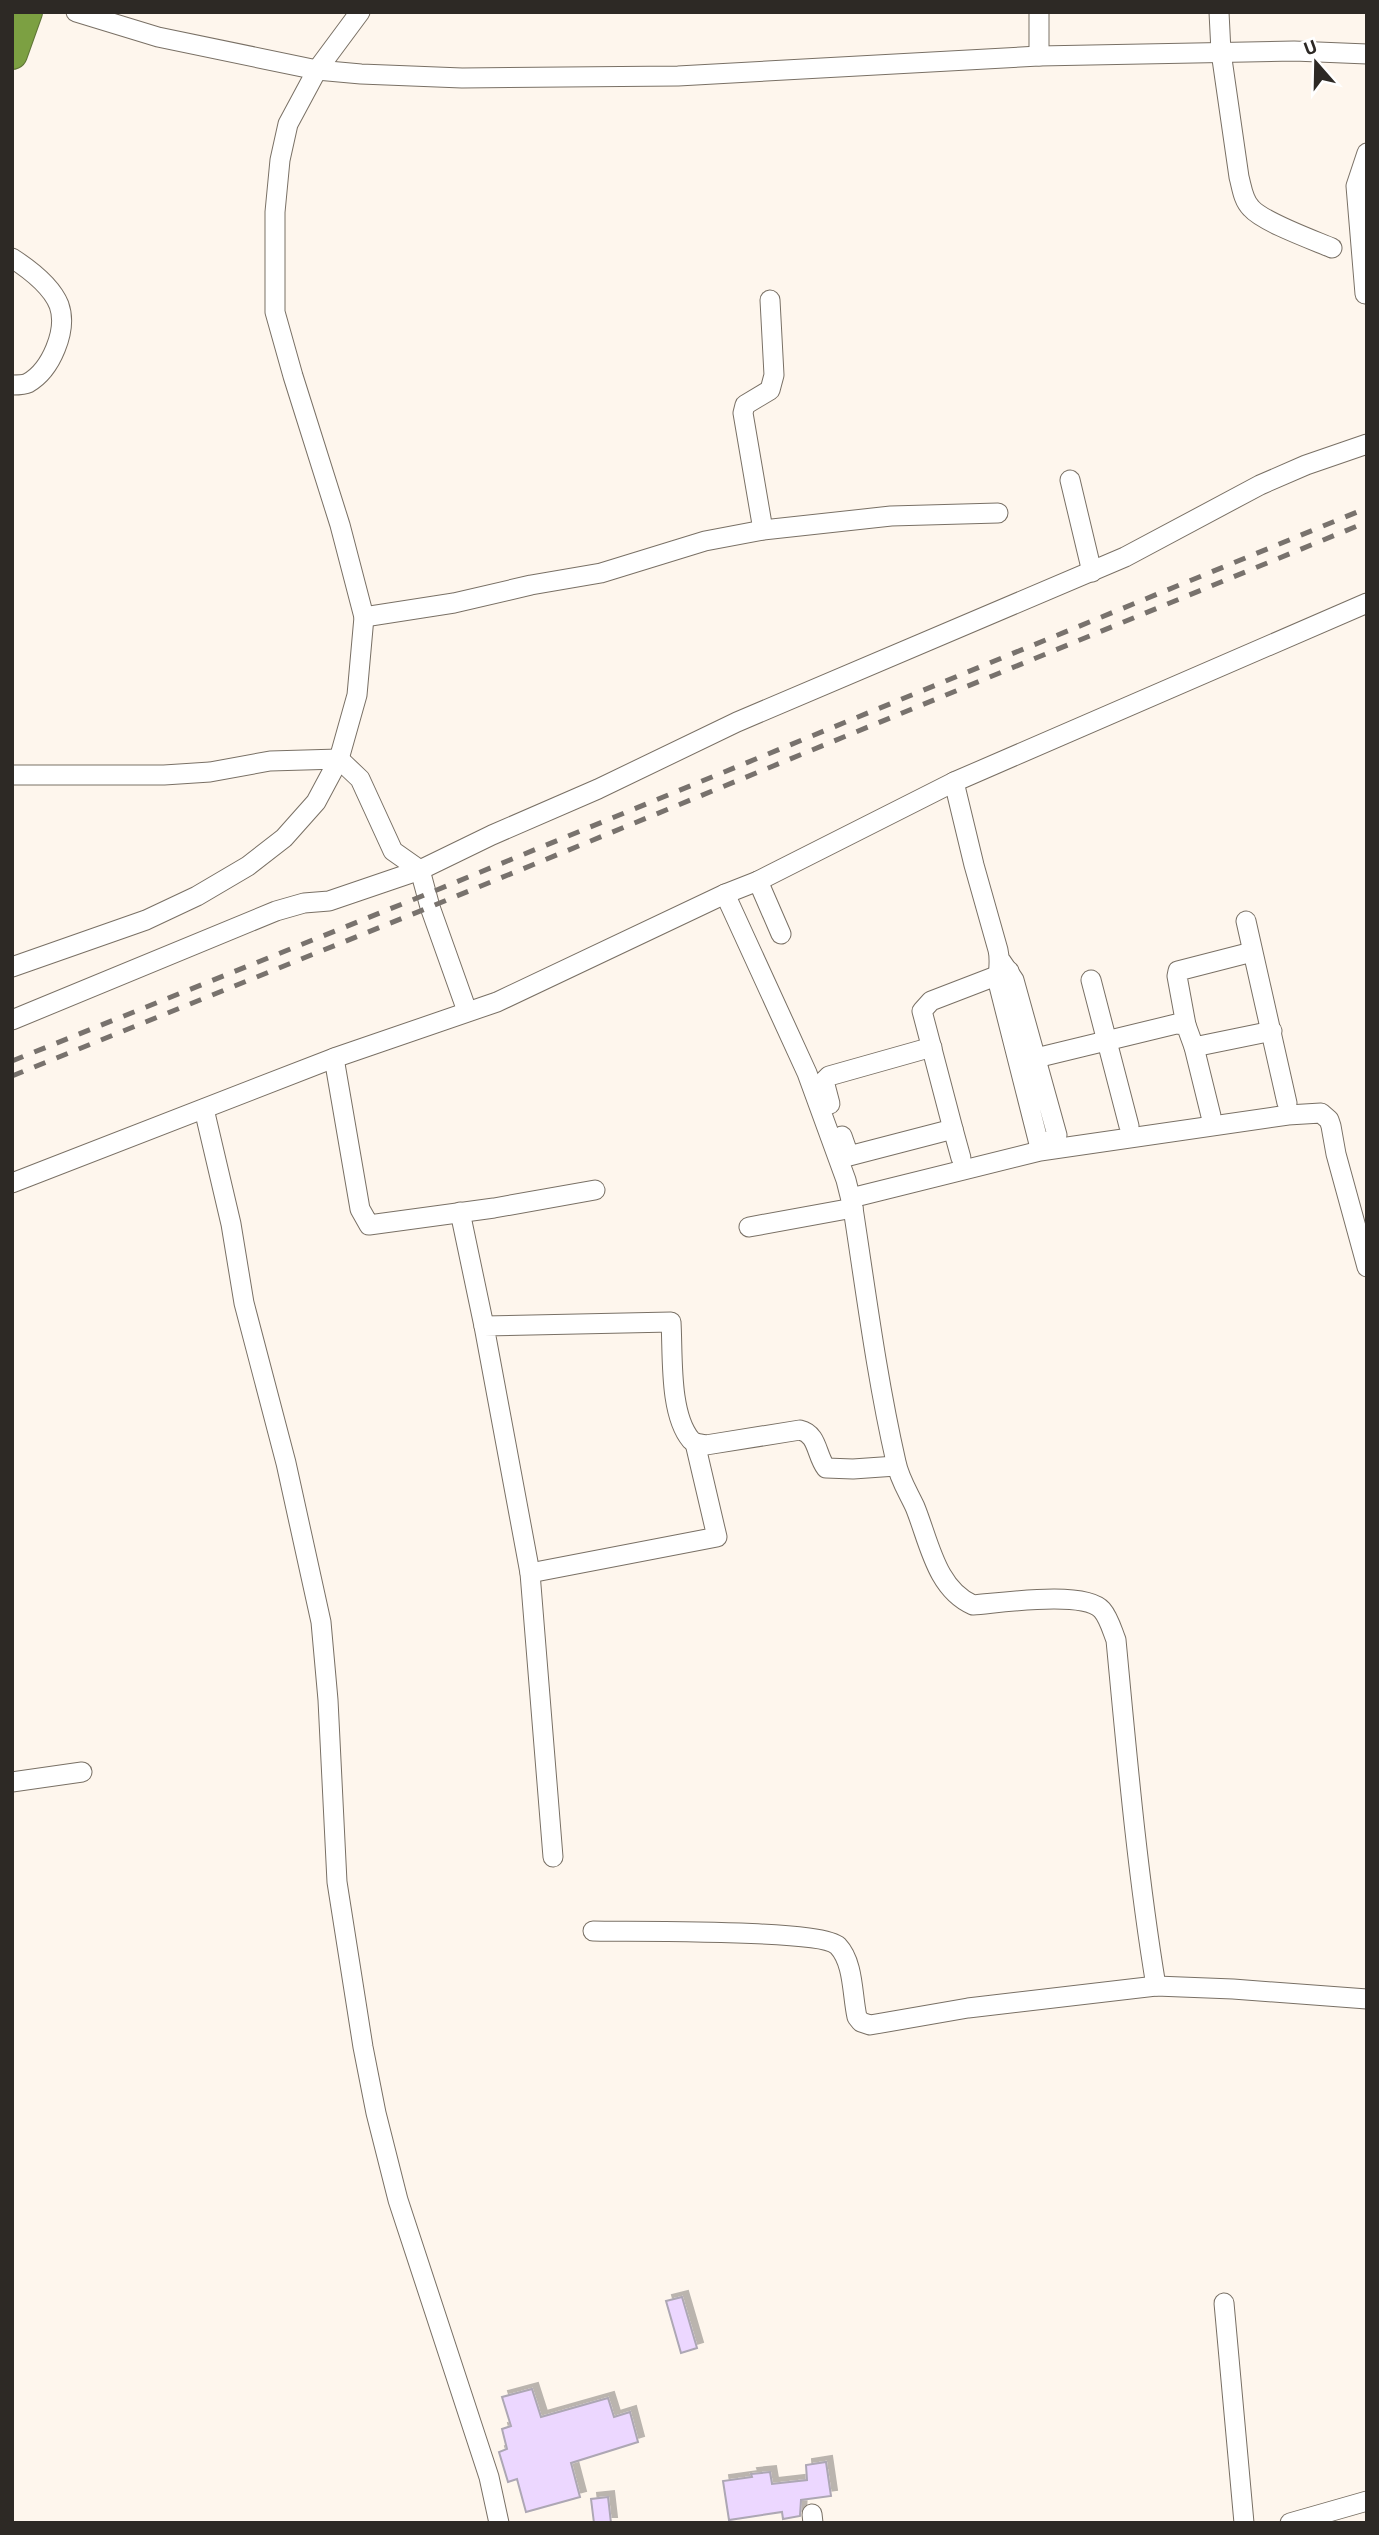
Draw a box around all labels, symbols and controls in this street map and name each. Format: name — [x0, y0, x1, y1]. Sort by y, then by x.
north arrow — [1281, 28, 1351, 98]
text: U — [1299, 31, 1321, 62]

